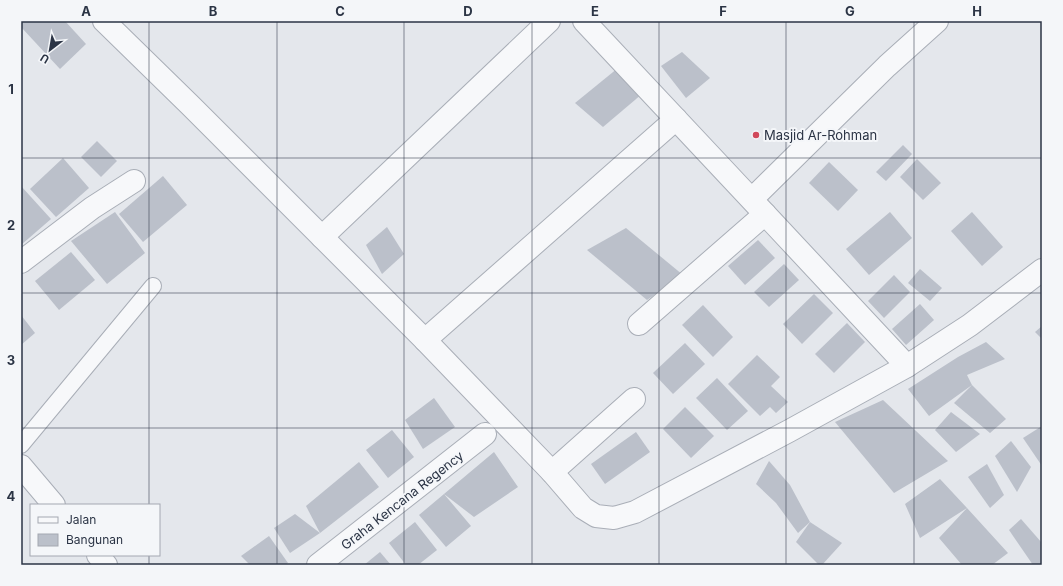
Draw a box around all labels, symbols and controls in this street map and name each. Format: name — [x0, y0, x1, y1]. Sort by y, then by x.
text: A — [81, 3, 91, 19]
text: B — [209, 3, 218, 19]
text: C — [335, 3, 345, 19]
text: D — [463, 3, 473, 19]
text: E — [591, 3, 599, 19]
text: F — [719, 3, 727, 19]
text: G — [845, 3, 855, 19]
text: H — [972, 3, 982, 19]
north arrow — [30, 30, 70, 70]
text: U — [38, 50, 52, 67]
text: 1 — [8, 81, 14, 97]
place label: Masjid Ar-Rohman — [764, 127, 877, 143]
marker: Masjid Ar-Rohman — [751, 130, 761, 140]
text: 2 — [7, 217, 15, 233]
text: 3 — [7, 352, 15, 368]
street label: Graha Kencana Regency — [338, 447, 466, 553]
text: 4 — [7, 488, 16, 504]
legend — [30, 504, 160, 556]
text: Jalan — [66, 512, 96, 527]
text: Bangunan — [66, 532, 123, 547]

